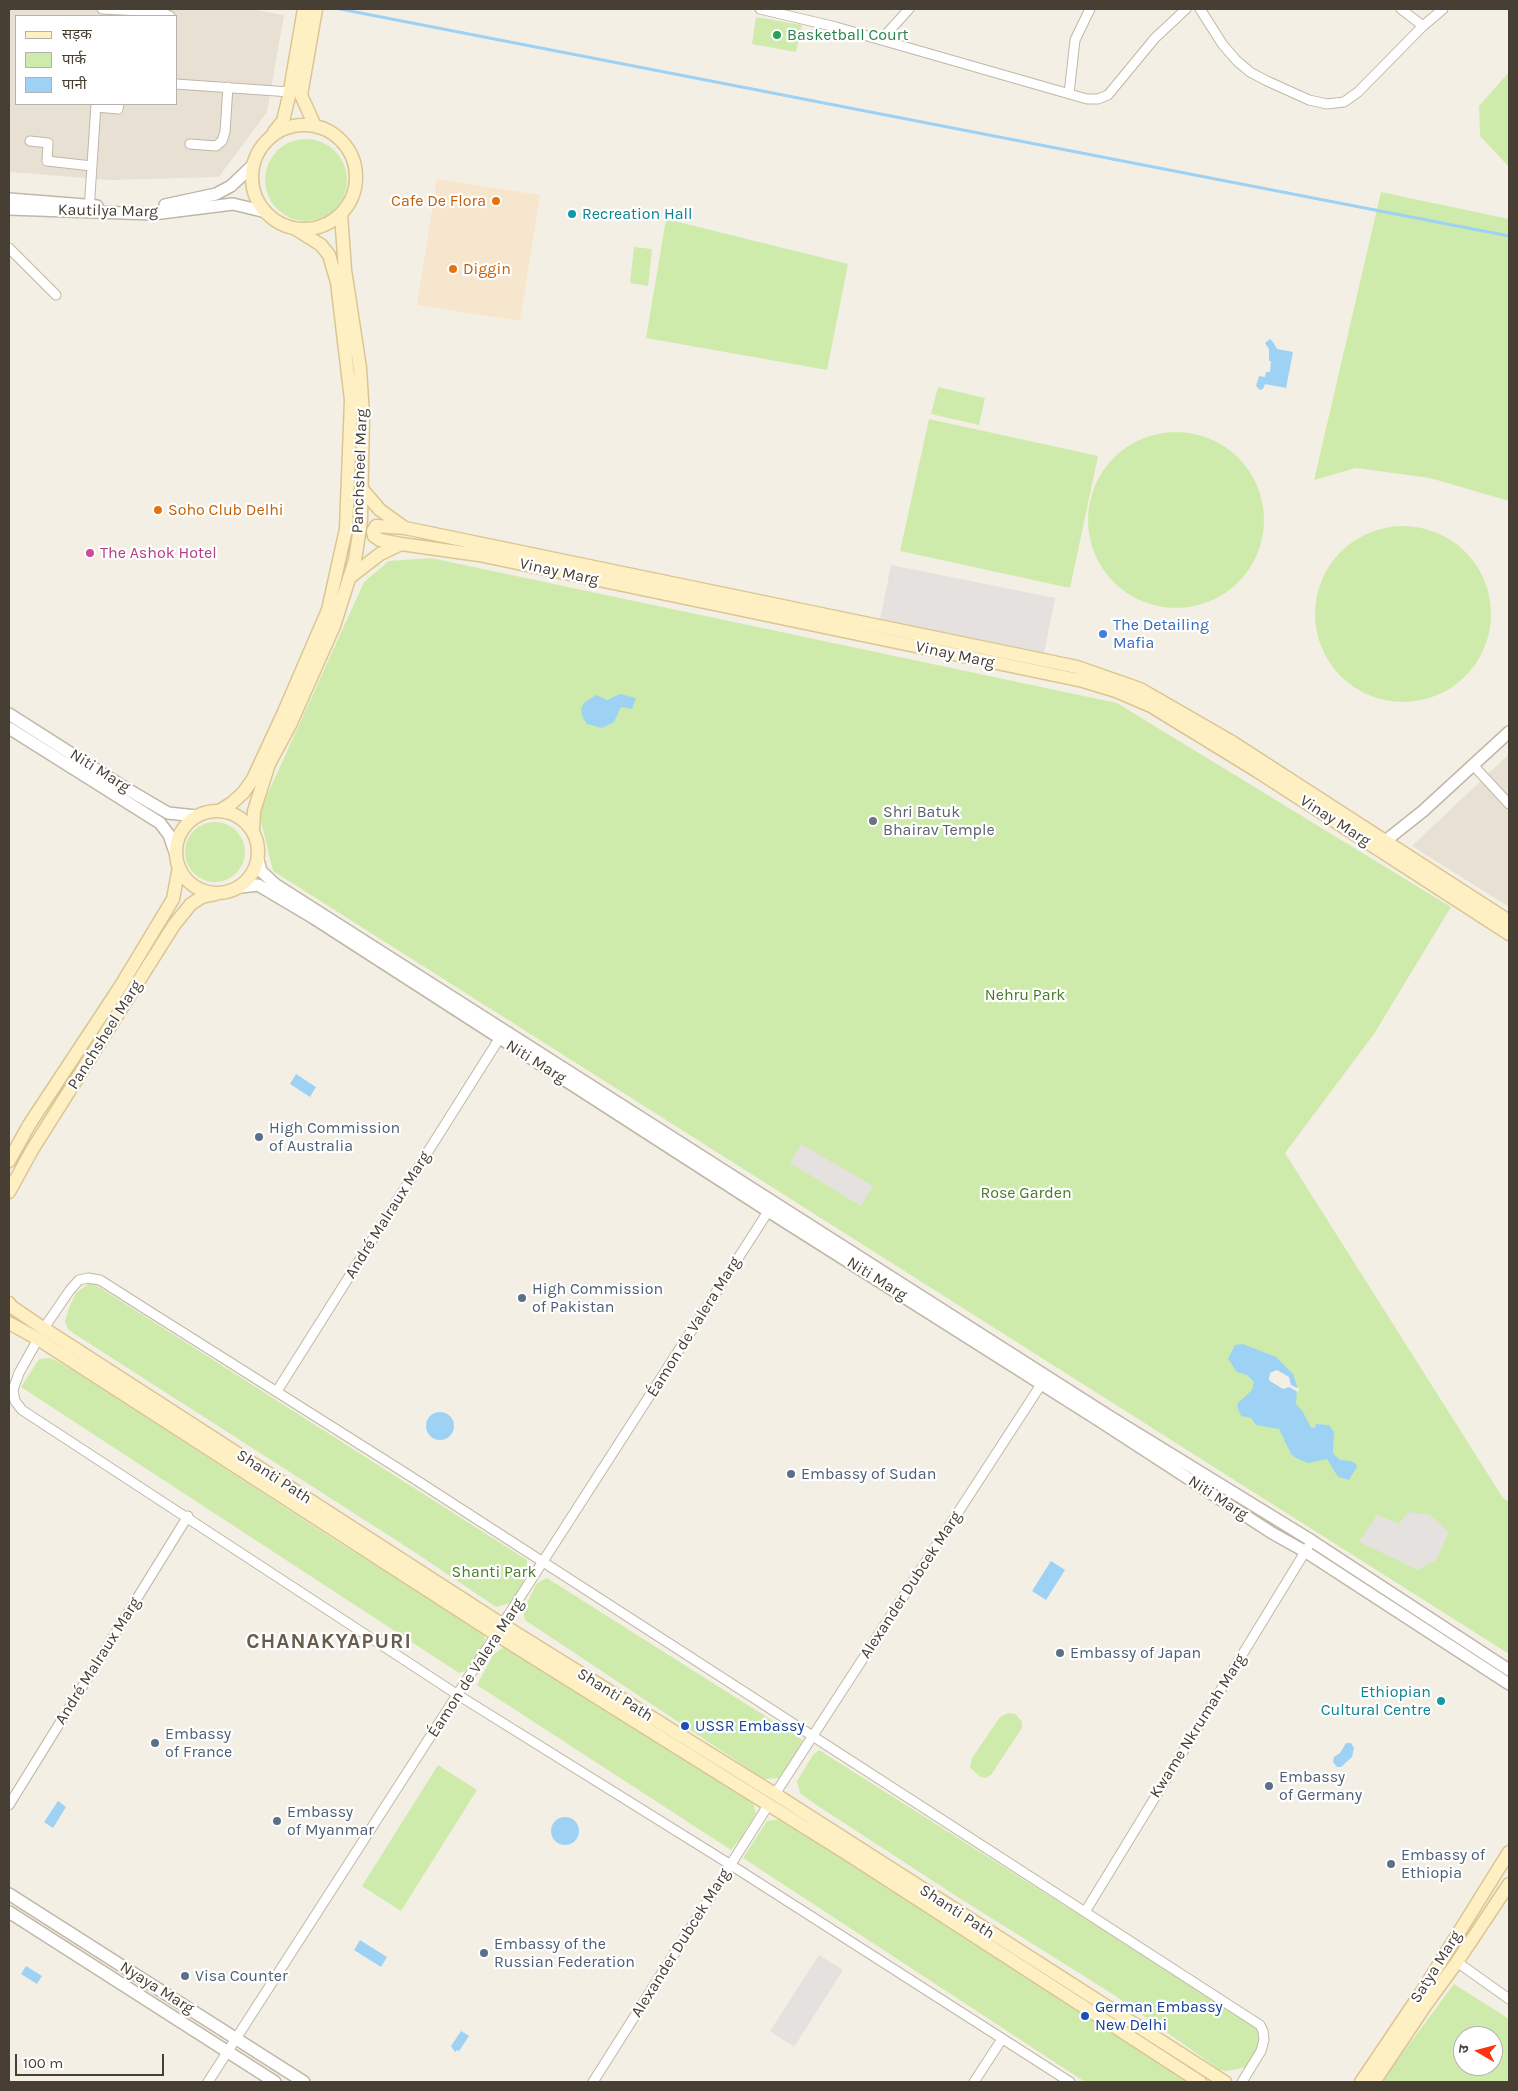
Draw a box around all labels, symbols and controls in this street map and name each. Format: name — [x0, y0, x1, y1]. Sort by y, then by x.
legend — [15, 15, 178, 105]
text: सड़क — [62, 25, 92, 43]
place label: Basketball Court — [787, 25, 908, 45]
marker: Basketball Court — [771, 29, 783, 41]
text: पार्क — [62, 50, 86, 68]
text: पानी — [62, 75, 87, 93]
place label: Cafe De Flora — [391, 191, 486, 211]
marker: Cafe De Flora — [490, 195, 502, 207]
street label: Kautilya Marg — [58, 201, 158, 221]
place label: Recreation Hall — [582, 204, 693, 224]
marker: Recreation Hall — [566, 208, 578, 220]
place label: Diggin — [463, 259, 511, 279]
marker: Diggin — [447, 263, 459, 275]
street label: Panchsheel Marg — [348, 408, 372, 534]
place label: Soho Club Delhi — [168, 500, 284, 520]
marker: Soho Club Delhi — [152, 504, 164, 516]
place label: The Ashok Hotel — [100, 543, 217, 563]
marker: The Ashok Hotel — [84, 547, 96, 559]
street label: Vinay Marg — [518, 554, 600, 590]
place label: The Detailing Mafia — [1113, 615, 1209, 653]
marker: The Detailing Mafia — [1097, 628, 1109, 640]
street label: Vinay Marg — [914, 637, 996, 673]
street label: Niti Marg — [66, 745, 134, 797]
street label: Vinay Marg — [1296, 791, 1374, 851]
place label: Shri Batuk Bhairav Temple — [883, 802, 995, 840]
marker: Shri Batuk Bhairav Temple — [867, 815, 879, 827]
street label: Panchsheel Marg — [64, 977, 146, 1093]
park label: Nehru Park — [985, 985, 1065, 1005]
street label: Niti Marg — [502, 1036, 570, 1088]
place label: High Commission of Australia — [269, 1118, 400, 1156]
marker: High Commission of Australia — [253, 1131, 265, 1143]
street label: André Malraux Marg — [341, 1148, 435, 1282]
park label: Rose Garden — [980, 1183, 1072, 1203]
street label: Éamon de Valera Marg — [643, 1253, 745, 1401]
street label: Niti Marg — [843, 1253, 911, 1305]
place label: High Commission of Pakistan — [532, 1279, 663, 1317]
marker: High Commission of Pakistan — [516, 1292, 528, 1304]
street label: Shanti Path — [233, 1446, 315, 1508]
place label: Embassy of Sudan — [801, 1464, 936, 1484]
marker: Embassy of Sudan — [785, 1468, 797, 1480]
street label: Niti Marg — [1185, 1472, 1251, 1524]
street label: Alexander Dubcek Marg — [856, 1508, 966, 1662]
park label: Shanti Park — [452, 1562, 536, 1582]
street label: André Malraux Marg — [51, 1594, 145, 1728]
street label: Éamon de Valera Marg — [424, 1595, 528, 1741]
district label: CHANAKYAPURI — [245, 1629, 413, 1655]
place label: Embassy of Japan — [1070, 1643, 1201, 1663]
marker: Embassy of Japan — [1054, 1647, 1066, 1659]
street label: Kwame Nkrumah Marg — [1146, 1650, 1250, 1802]
street label: Shanti Path — [574, 1664, 656, 1726]
place label: Ethiopian Cultural Centre — [1321, 1682, 1431, 1720]
marker: Ethiopian Cultural Centre — [1435, 1695, 1447, 1707]
place label: USSR Embassy — [695, 1716, 805, 1736]
marker: USSR Embassy — [679, 1720, 691, 1732]
place label: Embassy of France — [165, 1724, 232, 1762]
marker: Embassy of France — [149, 1737, 161, 1749]
place label: Embassy of Germany — [1279, 1767, 1362, 1805]
marker: Embassy of Germany — [1263, 1780, 1275, 1792]
place label: Embassy of Myanmar — [287, 1802, 374, 1840]
marker: Embassy of Myanmar — [271, 1815, 283, 1827]
place label: Embassy of Ethiopia — [1401, 1845, 1485, 1883]
marker: Embassy of Ethiopia — [1385, 1858, 1397, 1870]
street label: Alexander Dubcek Marg — [627, 1865, 735, 2021]
street label: Shanti Path — [916, 1881, 998, 1943]
street label: Satya Marg — [1406, 1927, 1466, 2007]
place label: Embassy of the Russian Federation — [494, 1934, 635, 1972]
marker: Embassy of the Russian Federation — [478, 1947, 490, 1959]
street label: Nyaya Marg — [116, 1958, 198, 2018]
place label: Visa Counter — [195, 1966, 288, 1986]
marker: Visa Counter — [179, 1970, 191, 1982]
place label: German Embassy New Delhi — [1095, 1997, 1223, 2035]
marker: German Embassy New Delhi — [1079, 2010, 1091, 2022]
north arrow — [1453, 2026, 1503, 2076]
scale bar — [18, 2044, 166, 2076]
text: उ — [1455, 2044, 1473, 2054]
text: 100 m — [23, 2054, 63, 2072]

